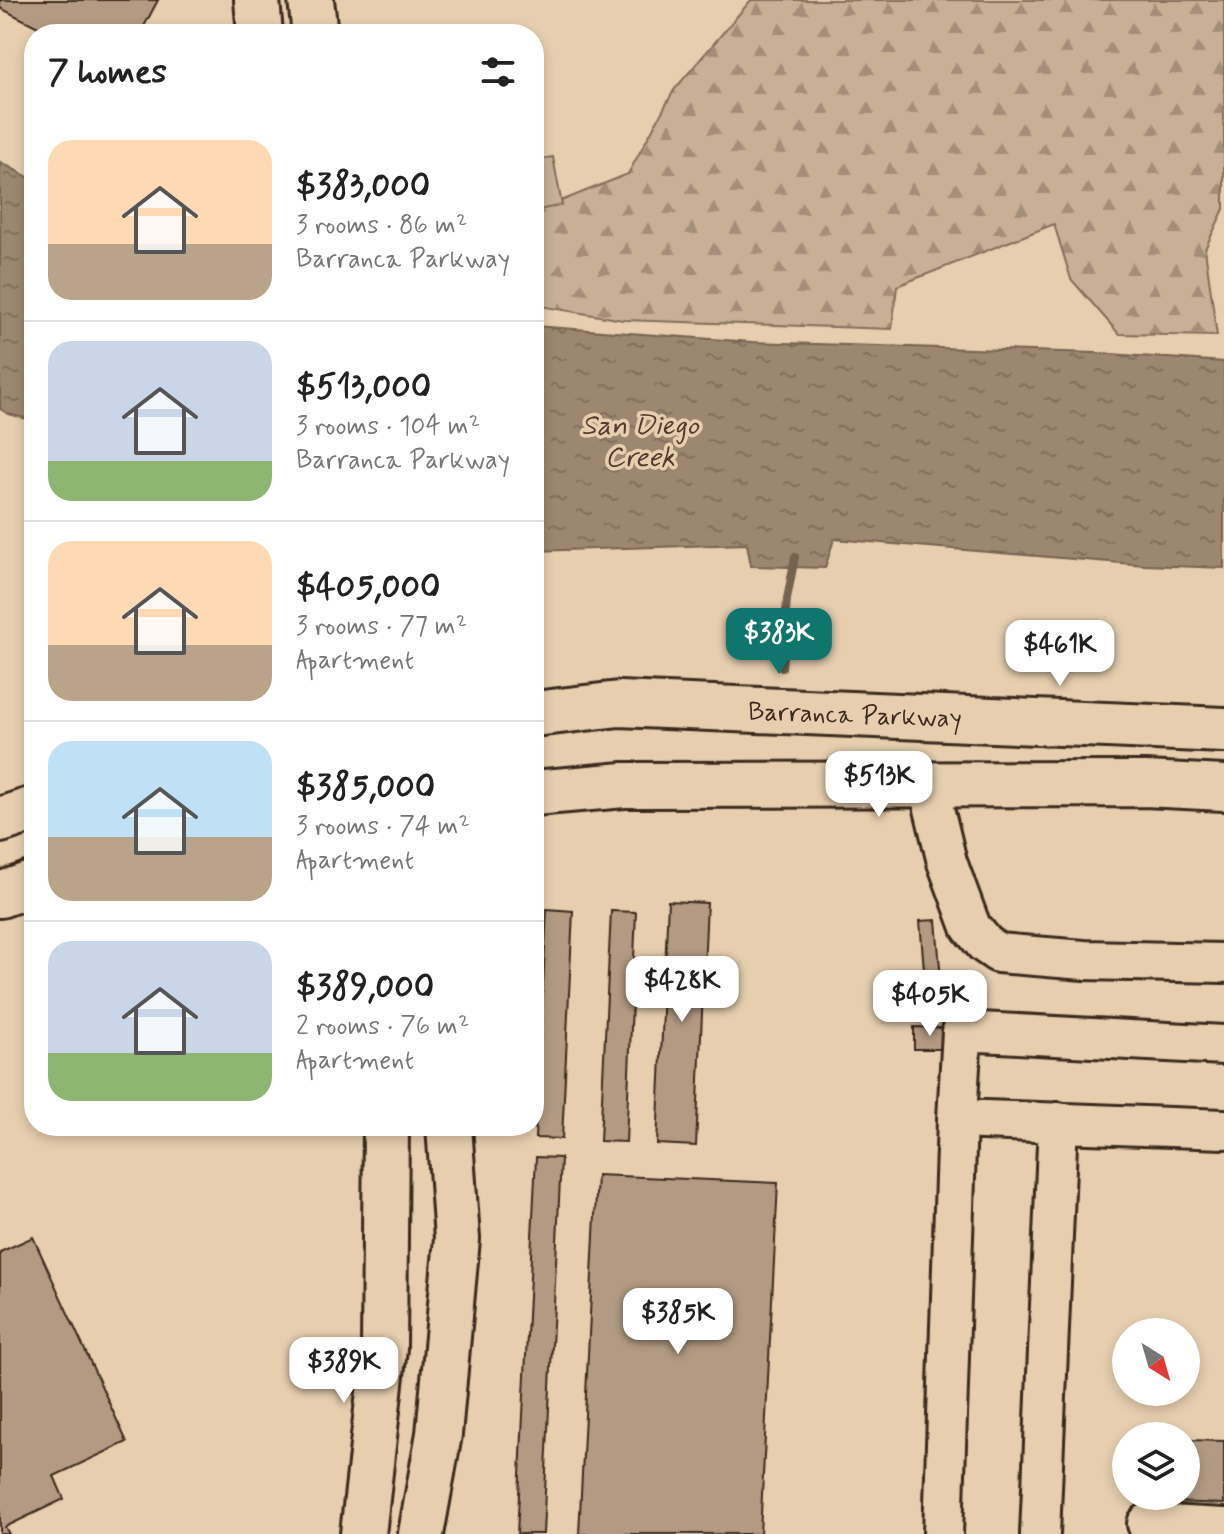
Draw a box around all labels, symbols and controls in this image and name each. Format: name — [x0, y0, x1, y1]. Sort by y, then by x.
text: 7 homes — [48, 50, 167, 95]
icon: filters — [476, 50, 520, 94]
text: $383,000 — [296, 164, 430, 209]
icon: home — [112, 172, 208, 268]
text: 3 rooms · 86 m² — [296, 209, 467, 243]
text: Barranca Parkway — [296, 243, 510, 277]
text: $513,000 — [296, 365, 431, 410]
icon: home — [112, 373, 208, 469]
water label: San Diego Creek — [581, 408, 700, 477]
text: 3 rooms · 104 m² — [296, 410, 480, 444]
text: Barranca Parkway — [296, 444, 510, 478]
text: $405,000 — [296, 565, 440, 610]
icon: home — [112, 573, 208, 669]
pin: $383K — [723, 608, 835, 676]
text: 3 rooms · 77 m² — [296, 610, 467, 644]
text: $383K — [744, 617, 814, 651]
pin: $461K — [1004, 620, 1116, 688]
text: $461K — [1023, 629, 1097, 663]
text: Apartment — [296, 644, 414, 678]
street label: Barranca Parkway — [747, 695, 962, 737]
pin: $513K — [823, 751, 935, 819]
text: $513K — [843, 760, 915, 794]
text: $385,000 — [296, 765, 435, 810]
icon: home — [112, 773, 208, 869]
text: 3 rooms · 74 m² — [296, 810, 470, 844]
text: Apartment — [296, 844, 414, 878]
pin: $428K — [626, 956, 738, 1024]
text: $389,000 — [296, 965, 434, 1010]
text: $428K — [644, 965, 720, 999]
pin: $405K — [874, 970, 986, 1038]
icon: home — [112, 973, 208, 1069]
text: $405K — [891, 979, 969, 1013]
text: 2 rooms · 76 m² — [296, 1010, 469, 1044]
text: Apartment — [296, 1044, 414, 1078]
pin: $385K — [622, 1288, 734, 1356]
text: $385K — [641, 1297, 715, 1331]
north arrow — [1112, 1318, 1200, 1406]
map controls — [1112, 1318, 1200, 1510]
pin: $389K — [288, 1337, 400, 1405]
text: $389K — [307, 1346, 381, 1380]
button: layers — [1112, 1422, 1200, 1510]

